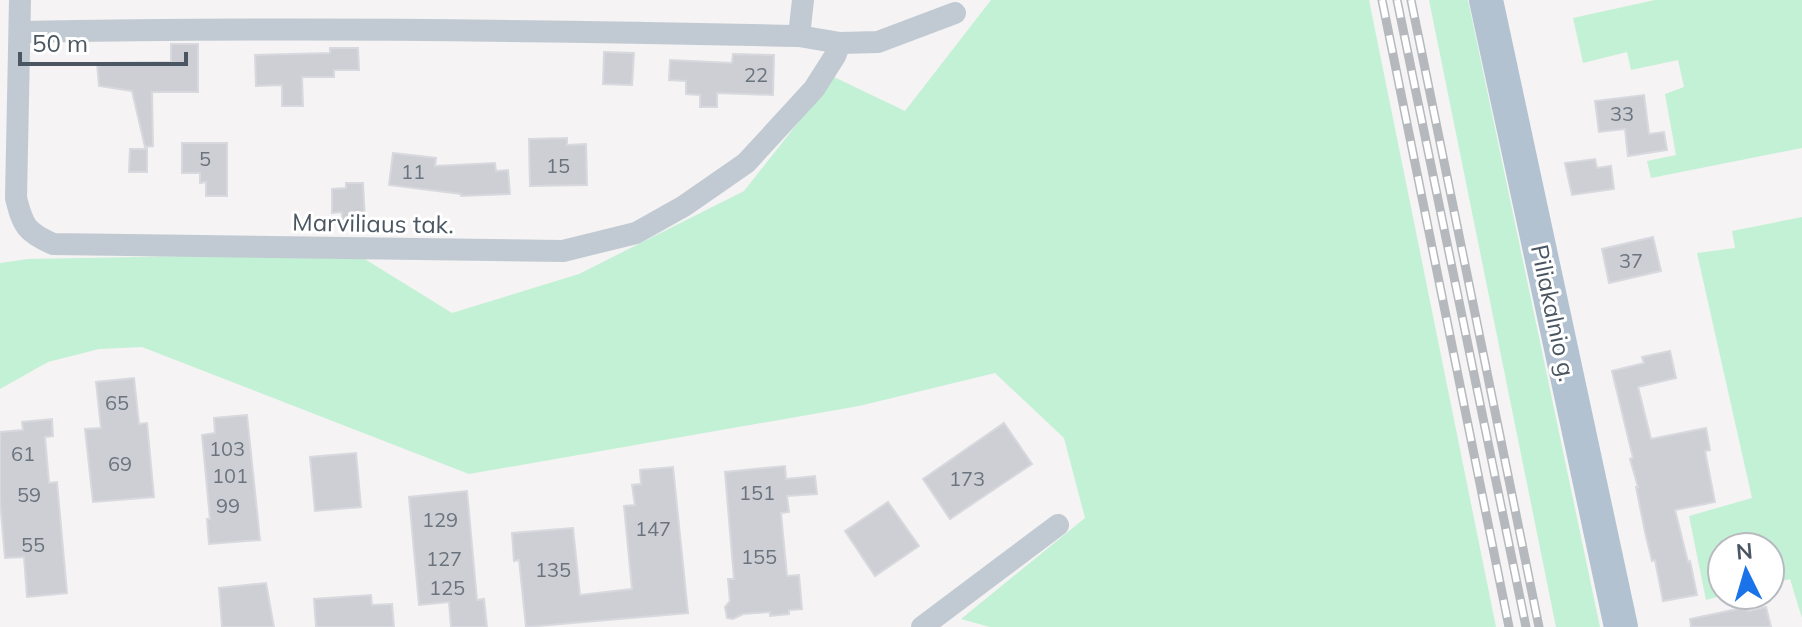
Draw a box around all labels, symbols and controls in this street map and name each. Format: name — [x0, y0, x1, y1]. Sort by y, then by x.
scale bar — [20, 16, 186, 66]
text: 50 m — [32, 28, 88, 58]
house number: 22 — [744, 62, 768, 87]
house number: 33 — [1610, 101, 1634, 126]
house number: 5 — [199, 146, 211, 171]
house number: 15 — [546, 153, 570, 178]
house number: 11 — [401, 159, 425, 184]
street label: Marviliaus tak. — [292, 207, 454, 239]
street label: Piliakalnio g. — [1525, 242, 1583, 384]
house number: 37 — [1619, 248, 1643, 273]
house number: 65 — [105, 390, 129, 415]
house number: 103 — [209, 436, 245, 461]
house number: 61 — [11, 441, 35, 466]
house number: 69 — [108, 451, 132, 476]
house number: 101 — [212, 463, 248, 488]
house number: 173 — [949, 466, 985, 491]
house number: 151 — [739, 480, 775, 505]
house number: 59 — [17, 482, 41, 507]
house number: 99 — [216, 493, 240, 518]
house number: 129 — [422, 507, 458, 532]
house number: 147 — [635, 516, 671, 541]
north arrow — [1706, 531, 1786, 611]
house number: 55 — [21, 532, 45, 557]
text: N — [1735, 536, 1754, 566]
house number: 155 — [741, 544, 777, 569]
house number: 127 — [426, 546, 462, 571]
house number: 135 — [535, 557, 571, 582]
house number: 125 — [429, 575, 465, 600]

